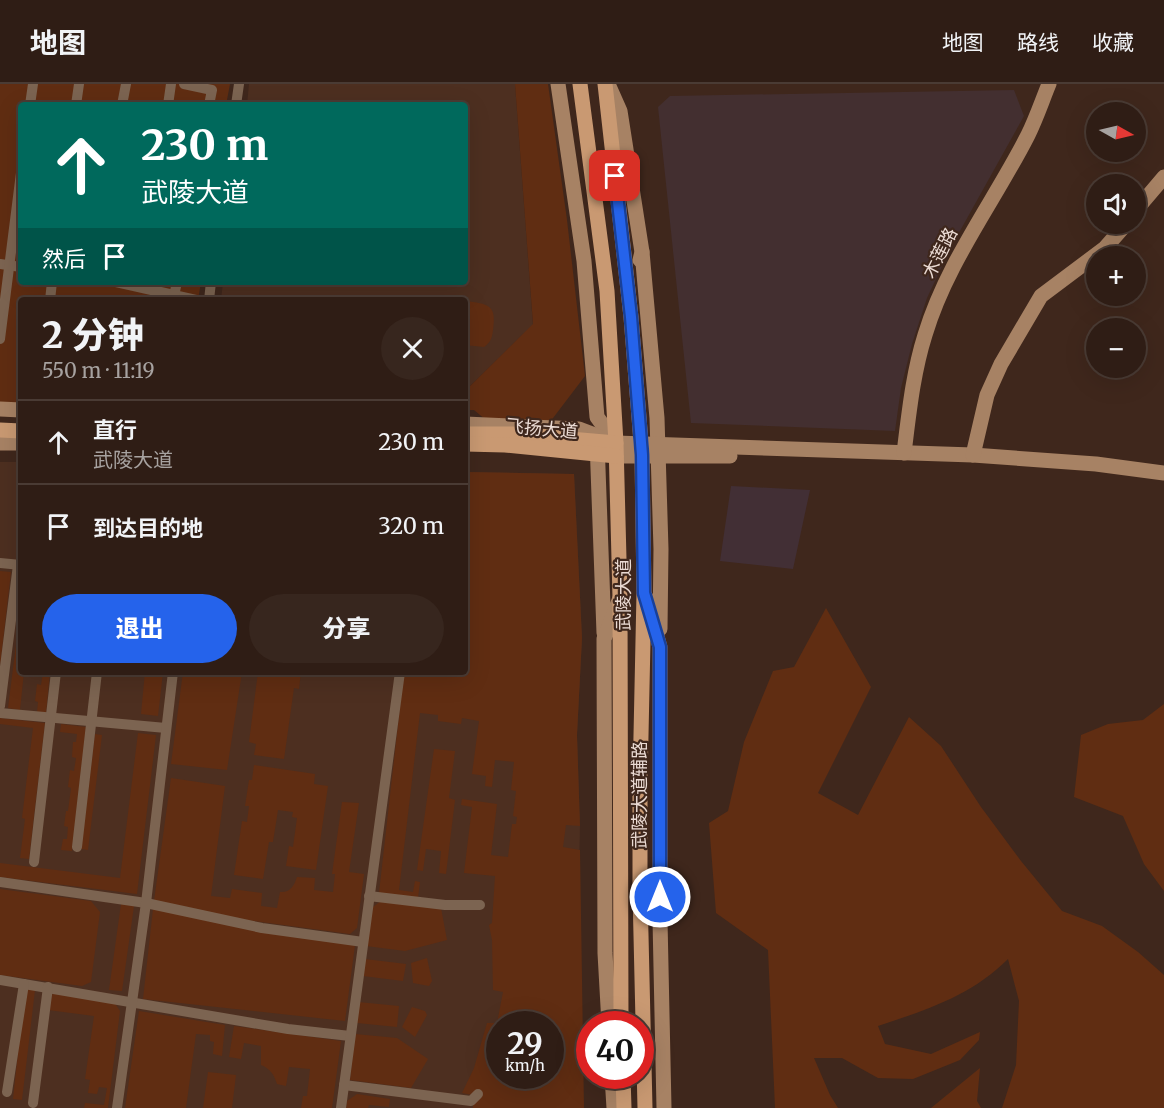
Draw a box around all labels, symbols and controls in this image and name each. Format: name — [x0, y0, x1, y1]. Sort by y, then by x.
text: 地图 — [30, 25, 86, 61]
text: 地图 — [942, 29, 984, 56]
text: 路线 — [1017, 29, 1059, 56]
text: 收藏 — [1092, 29, 1134, 56]
north arrow — [1086, 102, 1146, 162]
map controls — [1086, 102, 1146, 378]
text: 230 m — [141, 119, 268, 171]
icon: ahead — [42, 126, 120, 204]
pin — [589, 150, 640, 201]
icon: arrive — [598, 159, 631, 192]
button: sound — [1086, 174, 1146, 234]
text: 武陵大道 — [141, 175, 249, 209]
street label: 木莲路 — [917, 223, 962, 282]
icon: arrive — [98, 240, 131, 273]
text: 然后 — [42, 245, 86, 273]
button: + — [1086, 246, 1146, 306]
text: 2 分钟 — [42, 313, 144, 358]
button: close — [381, 317, 444, 380]
button: − — [1086, 318, 1146, 378]
text: 550 m · 11:19 — [42, 358, 155, 383]
street label: 飞扬大道 — [505, 414, 579, 443]
text: 直行 — [93, 416, 137, 444]
icon: ahead — [42, 426, 75, 459]
text: 230 m — [378, 428, 444, 456]
text: 武陵大道 — [93, 447, 173, 472]
icon: arrive — [42, 510, 75, 543]
text: 320 m — [378, 512, 444, 540]
text: 到达目的地 — [93, 514, 203, 542]
street label: 武陵大道 — [612, 559, 635, 631]
button: 退出 — [42, 594, 237, 663]
button: 分享 — [249, 594, 444, 663]
street label: 武陵大道辅路 — [628, 741, 651, 849]
position arrow — [628, 865, 692, 929]
speed limit sign: 40 — [576, 1011, 654, 1089]
text: 29 — [507, 1024, 543, 1062]
text: km/h — [505, 1056, 545, 1075]

